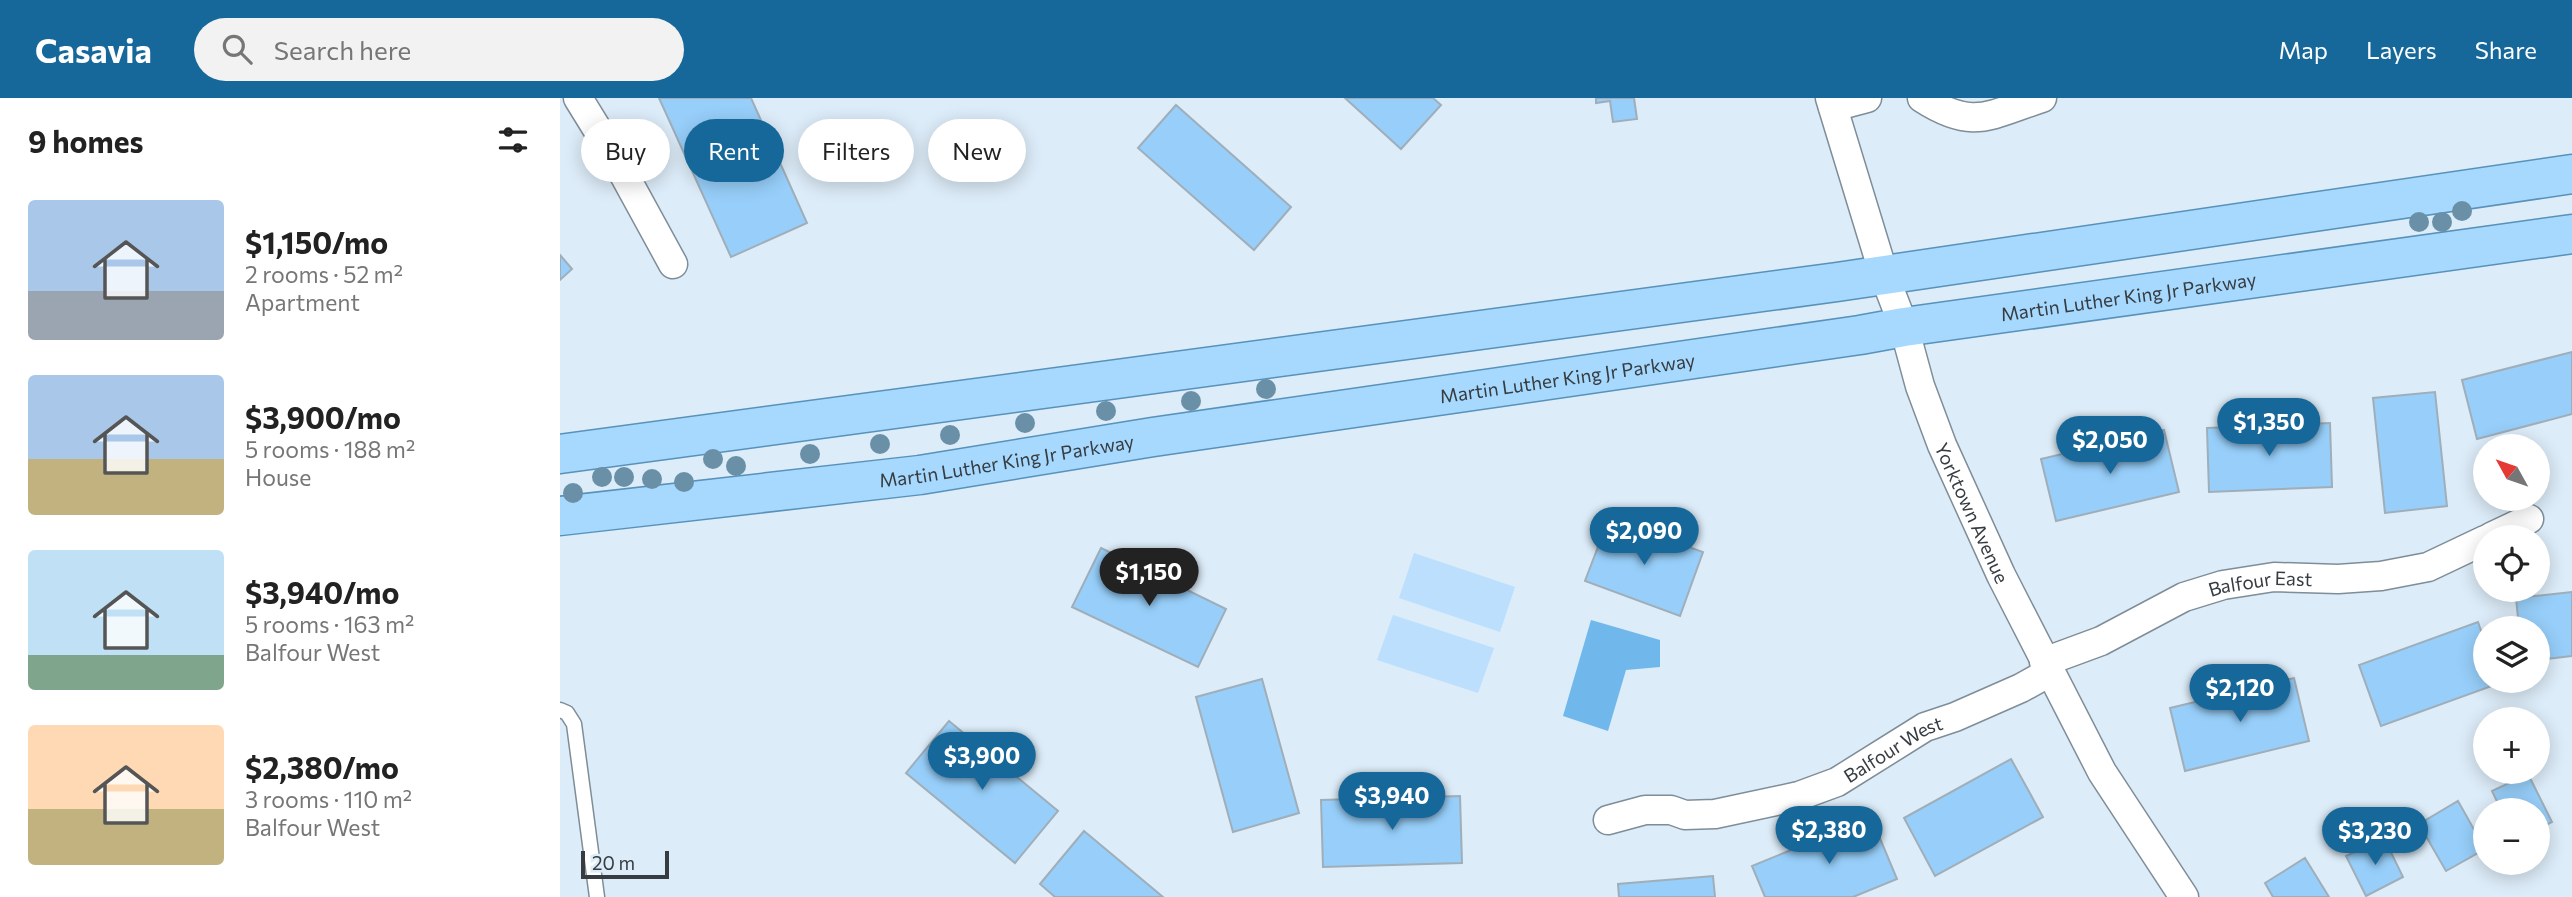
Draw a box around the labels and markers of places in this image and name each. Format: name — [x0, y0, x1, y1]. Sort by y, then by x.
pin: $1,350 — [2212, 398, 2326, 458]
pin: $2,050 — [2053, 416, 2167, 476]
pin: $2,090 — [1587, 508, 1701, 567]
pin: $1,150 — [1092, 548, 1206, 608]
pin: $2,120 — [2183, 664, 2297, 724]
pin: $3,900 — [925, 732, 1039, 792]
pin: $3,940 — [1335, 772, 1449, 832]
pin: $2,380 — [1772, 806, 1886, 866]
pin: $3,230 — [2318, 808, 2432, 867]

